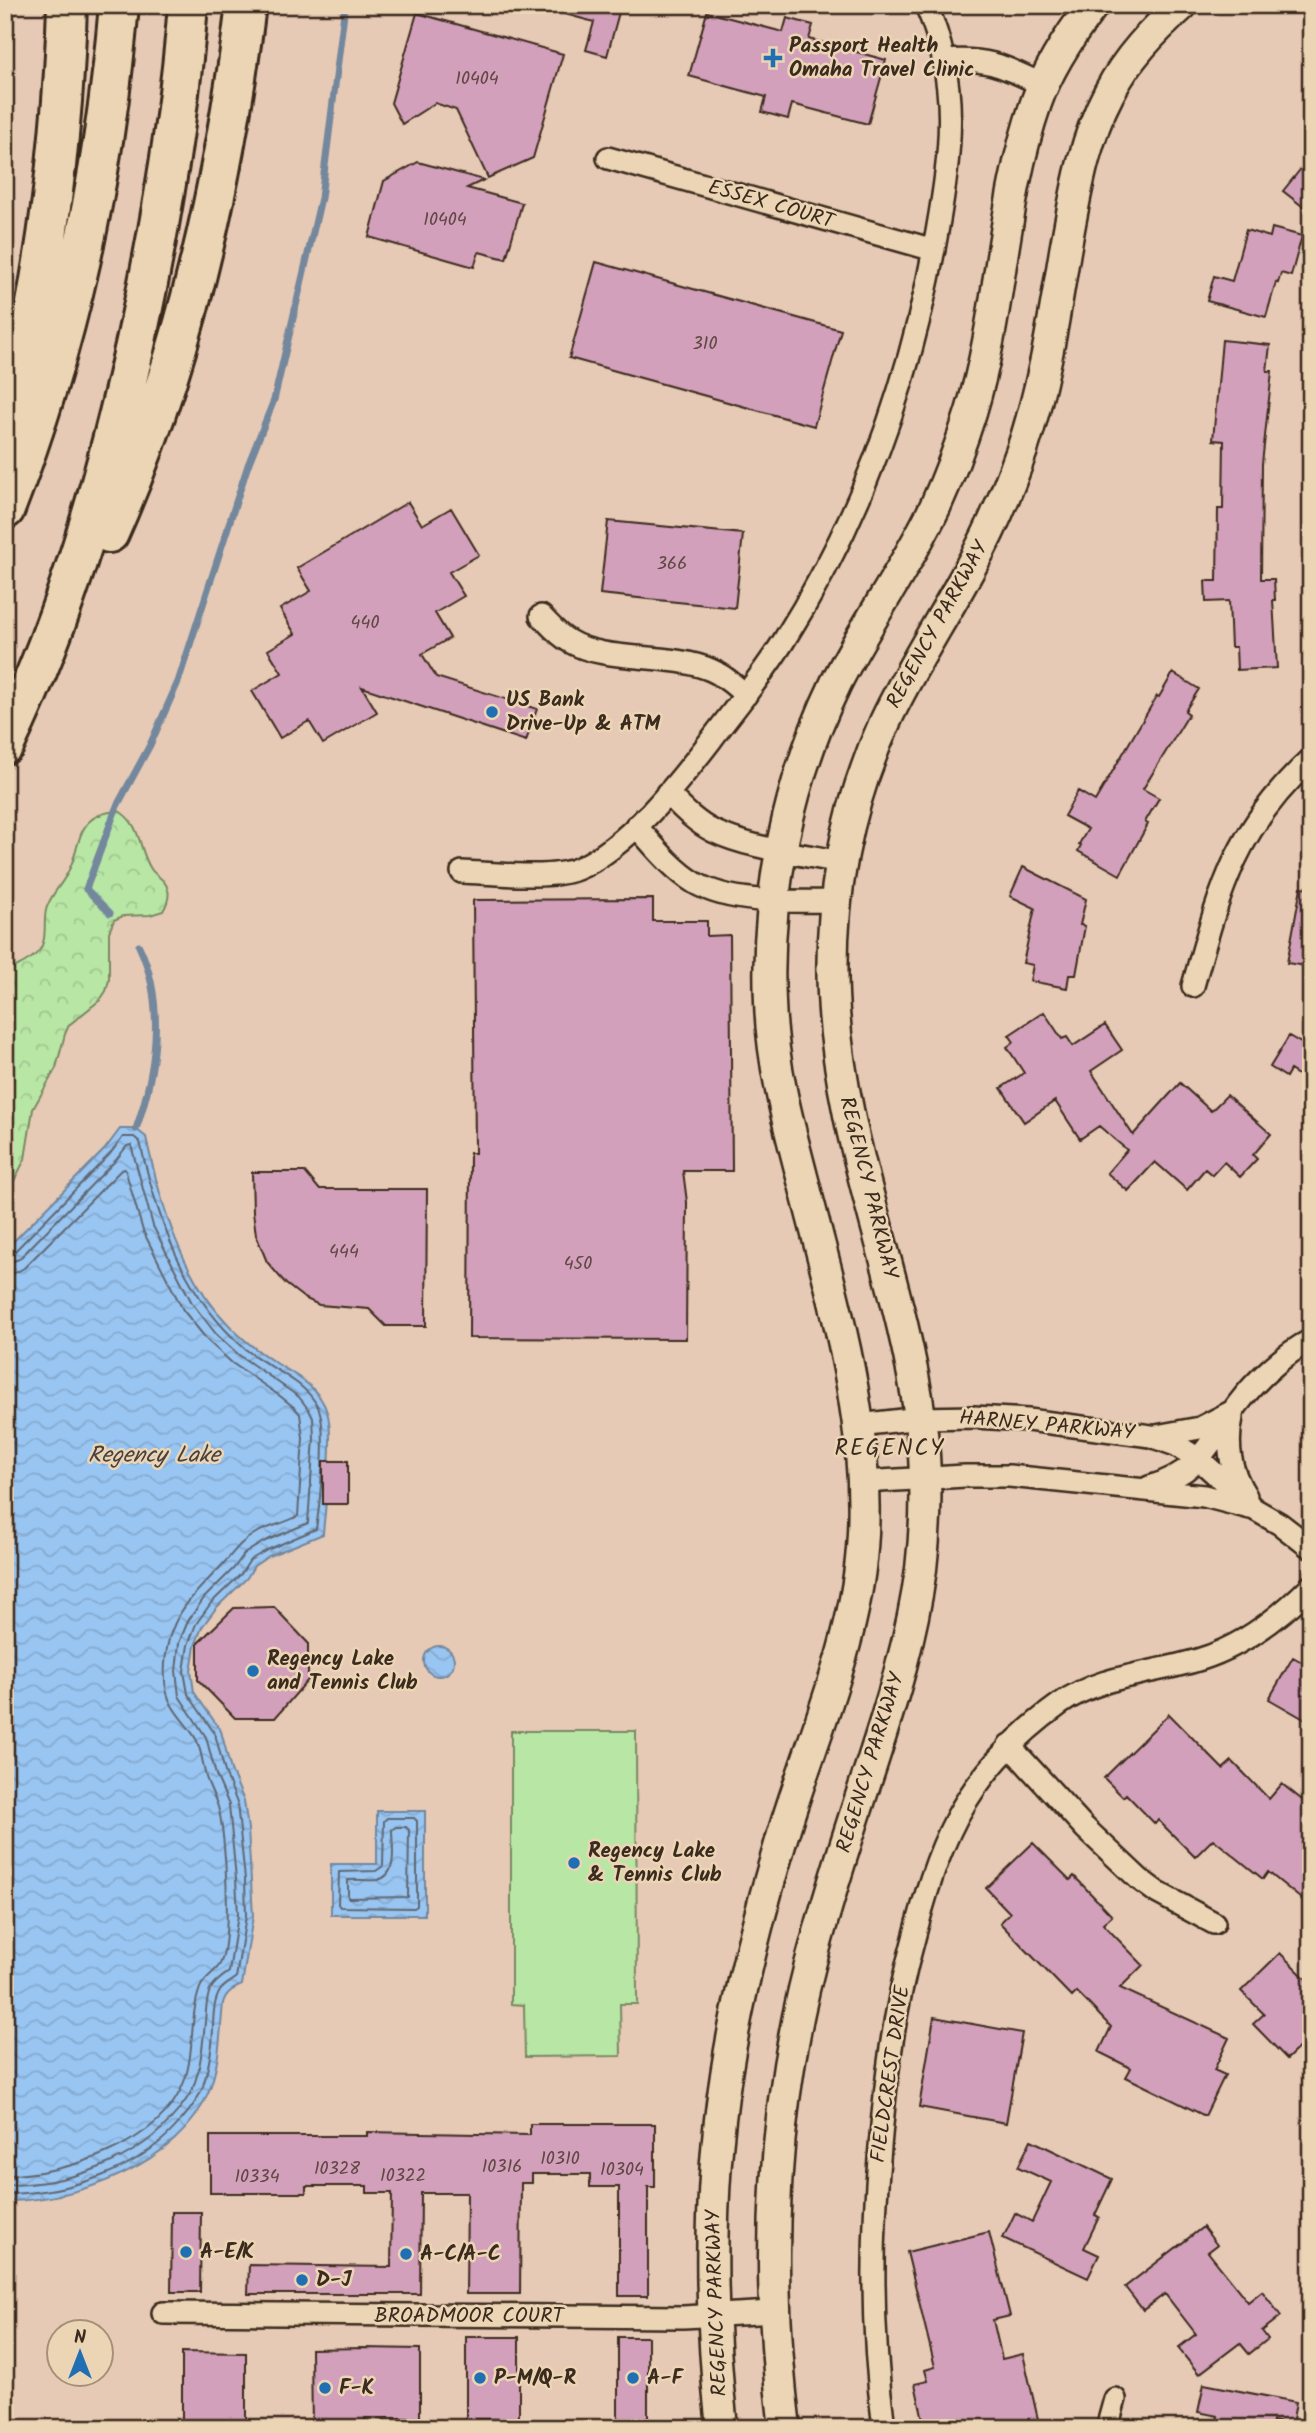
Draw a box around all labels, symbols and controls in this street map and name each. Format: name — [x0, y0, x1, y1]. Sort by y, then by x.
place label: Passport Health Omaha Travel Clinic — [789, 30, 974, 87]
marker: Passport Health Omaha Travel Clinic — [763, 48, 783, 68]
house number: 10404 — [455, 65, 499, 94]
street label: ESSEX COURT — [704, 171, 840, 239]
house number: 10404 — [423, 206, 467, 235]
house number: 310 — [693, 330, 717, 359]
street label: REGENCY PARKWAY — [878, 534, 998, 715]
house number: 366 — [657, 550, 687, 579]
house number: 440 — [351, 609, 379, 638]
place label: US Bank Drive-Up & ATM — [506, 684, 660, 741]
marker: US Bank Drive-Up & ATM — [484, 704, 500, 720]
street label: REGENCY PARKWAY — [829, 1093, 907, 1284]
house number: 444 — [329, 1238, 359, 1267]
house number: 450 — [564, 1250, 592, 1279]
street label: HARNEY PARKWAY — [958, 1402, 1137, 1450]
district label: REGENCY — [835, 1431, 945, 1467]
water label: Regency Lake — [88, 1438, 223, 1474]
place label: Regency Lake and Tennis Club — [267, 1643, 418, 1700]
marker: Regency Lake and Tennis Club — [245, 1663, 261, 1679]
street label: REGENCY PARKWAY — [828, 1668, 914, 1857]
place label: Regency Lake & Tennis Club — [588, 1835, 722, 1892]
marker: Regency Lake & Tennis Club — [566, 1855, 582, 1871]
street label: FIELDCREST DRIVE — [862, 1983, 920, 2165]
house number: 10310 — [540, 2145, 580, 2174]
house number: 10316 — [482, 2153, 522, 2182]
house number: 10328 — [314, 2155, 360, 2184]
house number: 10304 — [600, 2156, 644, 2185]
house number: 10322 — [380, 2162, 426, 2191]
house number: 10334 — [234, 2163, 280, 2192]
street label: REGENCY PARKWAY — [697, 2208, 737, 2397]
place label: A-E/K — [200, 2236, 255, 2269]
place label: A-C/A-C — [420, 2238, 501, 2271]
marker: A-E/K — [178, 2244, 194, 2260]
marker: A-C/A-C — [398, 2246, 414, 2262]
place label: D-J — [316, 2264, 352, 2297]
marker: D-J — [294, 2272, 310, 2288]
street label: BROADMOOR COURT — [374, 2300, 565, 2333]
north arrow — [46, 2318, 116, 2388]
text: N — [74, 2323, 86, 2353]
place label: P-M/Q-R — [494, 2362, 576, 2395]
place label: A-F — [647, 2362, 684, 2395]
marker: P-M/Q-R — [472, 2370, 488, 2386]
marker: A-F — [625, 2370, 641, 2386]
place label: F-K — [339, 2372, 375, 2405]
marker: F-K — [317, 2380, 333, 2396]

